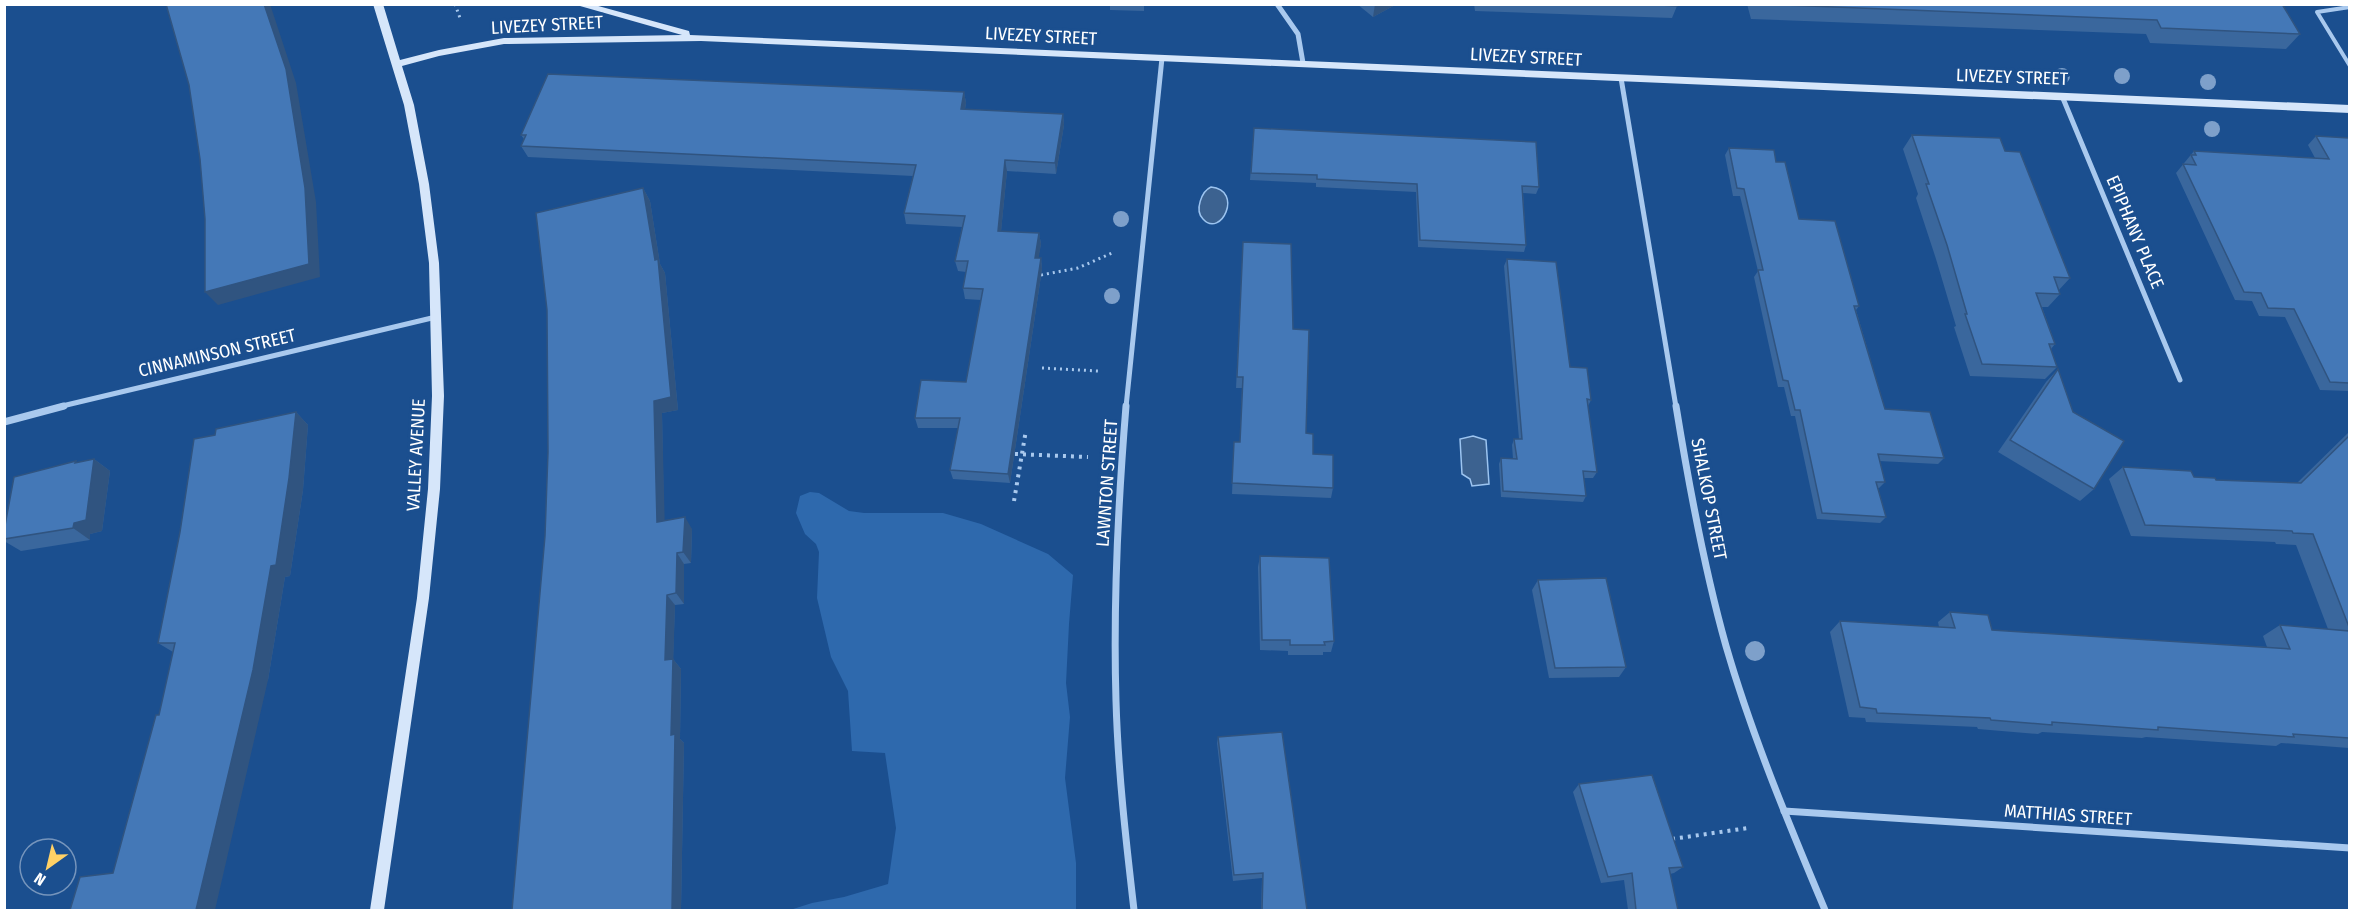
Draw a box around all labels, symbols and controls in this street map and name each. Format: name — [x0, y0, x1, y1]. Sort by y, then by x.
street label: LIVEZEY STREET — [490, 11, 604, 39]
street label: LIVEZEY STREET — [984, 22, 1098, 50]
street label: LIVEZEY STREET — [1469, 43, 1583, 71]
street label: LIVEZEY STREET — [1956, 64, 2069, 90]
street label: EPIPHANY PLACE — [2101, 172, 2169, 292]
street label: CINNAMINSON STREET — [136, 324, 299, 382]
street label: VALLEY AVENUE — [402, 398, 430, 512]
street label: LAWNTON STREET — [1092, 418, 1122, 548]
street label: SHALKOP STREET — [1686, 436, 1732, 562]
street label: MATTHIAS STREET — [2003, 800, 2133, 830]
north arrow — [18, 837, 78, 897]
text: N — [31, 868, 49, 890]

